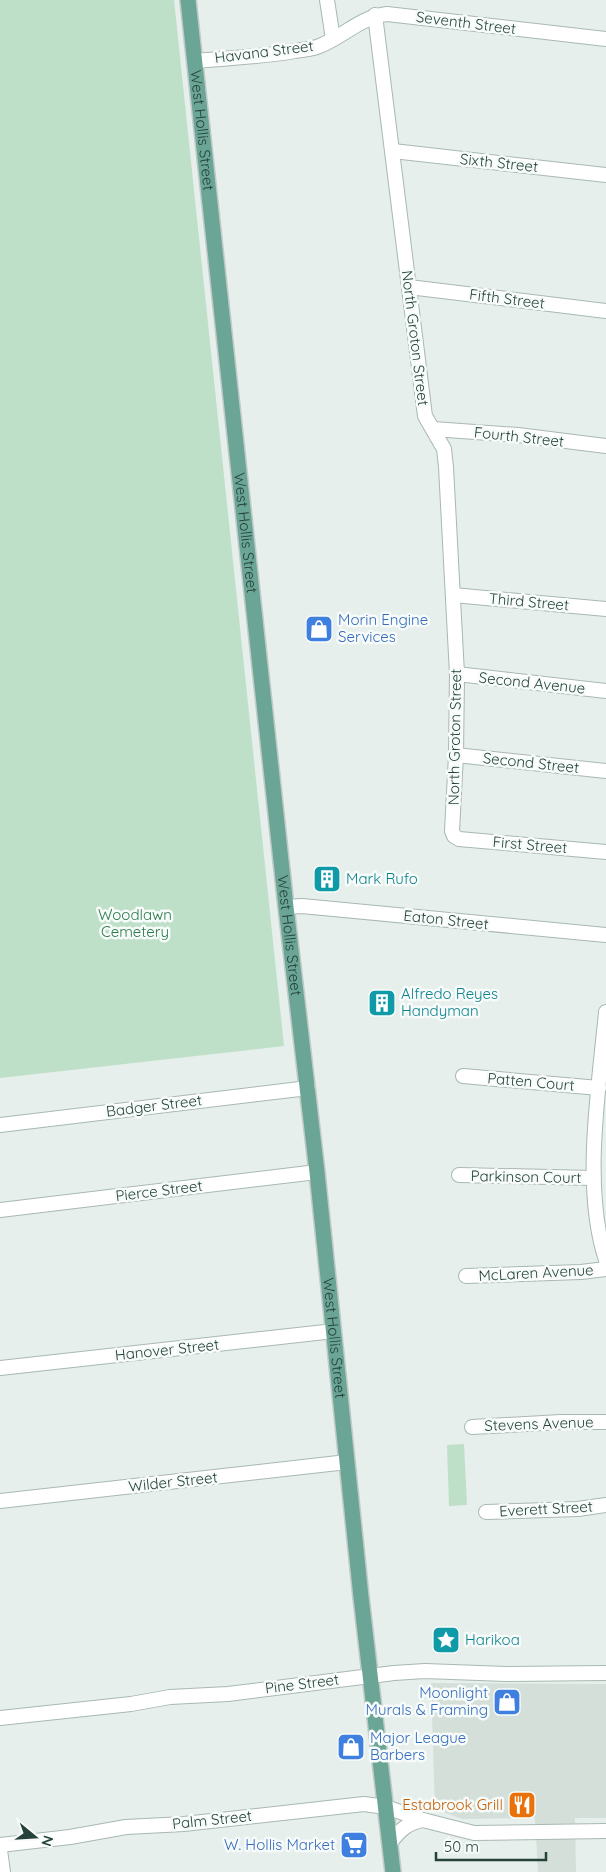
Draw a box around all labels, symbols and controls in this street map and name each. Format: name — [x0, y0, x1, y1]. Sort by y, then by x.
street label: Seventh Street — [415, 7, 517, 38]
street label: Havana Street — [213, 36, 315, 67]
street label: West Hollis Street — [187, 69, 219, 191]
street label: Sixth Street — [459, 149, 539, 176]
street label: North Groton Street — [398, 269, 433, 407]
street label: Fifth Street — [468, 284, 546, 313]
street label: Fourth Street — [473, 422, 565, 451]
street label: West Hollis Street — [230, 472, 262, 594]
street label: Third Street — [488, 589, 570, 614]
place label: Morin Engine Services — [338, 610, 428, 646]
shop icon: Morin Engine Services — [304, 614, 334, 644]
street label: Second Avenue — [478, 667, 586, 698]
street label: North Groton Street — [444, 669, 465, 805]
street label: Second Street — [482, 748, 580, 777]
street label: First Street — [492, 832, 568, 857]
building icon: Mark Rufo — [312, 864, 342, 894]
place label: Mark Rufo — [346, 869, 418, 888]
street label: West Hollis Street — [274, 874, 306, 997]
park label: Woodlawn Cemetery — [98, 905, 172, 941]
street label: Eaton Street — [403, 906, 490, 933]
place label: Alfredo Reyes Handyman — [401, 984, 498, 1020]
building icon: Alfredo Reyes Handyman — [367, 988, 397, 1018]
street label: Patten Court — [487, 1068, 575, 1095]
street label: Badger Street — [105, 1090, 203, 1121]
street label: Parkinson Court — [470, 1166, 582, 1187]
street label: Pierce Street — [114, 1176, 203, 1205]
street label: McLaren Avenue — [478, 1260, 594, 1285]
street label: West Hollis Street — [319, 1277, 350, 1399]
street label: Hanover Street — [114, 1335, 220, 1364]
street label: Stevens Avenue — [484, 1412, 594, 1435]
street label: Wilder Street — [127, 1467, 218, 1496]
street label: Everett Street — [499, 1497, 593, 1520]
place icon: Harikoa — [431, 1625, 461, 1655]
place label: Harikoa — [465, 1630, 520, 1649]
street label: Pine Street — [264, 1670, 340, 1697]
place label: Moonlight Murals & Framing — [366, 1683, 488, 1719]
shop icon: Moonlight Murals & Framing — [492, 1687, 522, 1717]
place label: Major League Barbers — [370, 1728, 466, 1764]
shop icon: Major League Barbers — [336, 1732, 366, 1762]
restaurant icon: Estabrook Grill — [507, 1790, 537, 1820]
place label: Estabrook Grill — [402, 1795, 503, 1814]
street label: Palm Street — [171, 1806, 253, 1833]
north arrow — [10, 1812, 60, 1862]
supermarket icon: W. Hollis Market — [339, 1830, 369, 1860]
scale bar — [436, 1830, 546, 1862]
text: N — [37, 1833, 58, 1849]
place label: W. Hollis Market — [224, 1835, 335, 1854]
text: 50 m — [444, 1837, 479, 1856]

